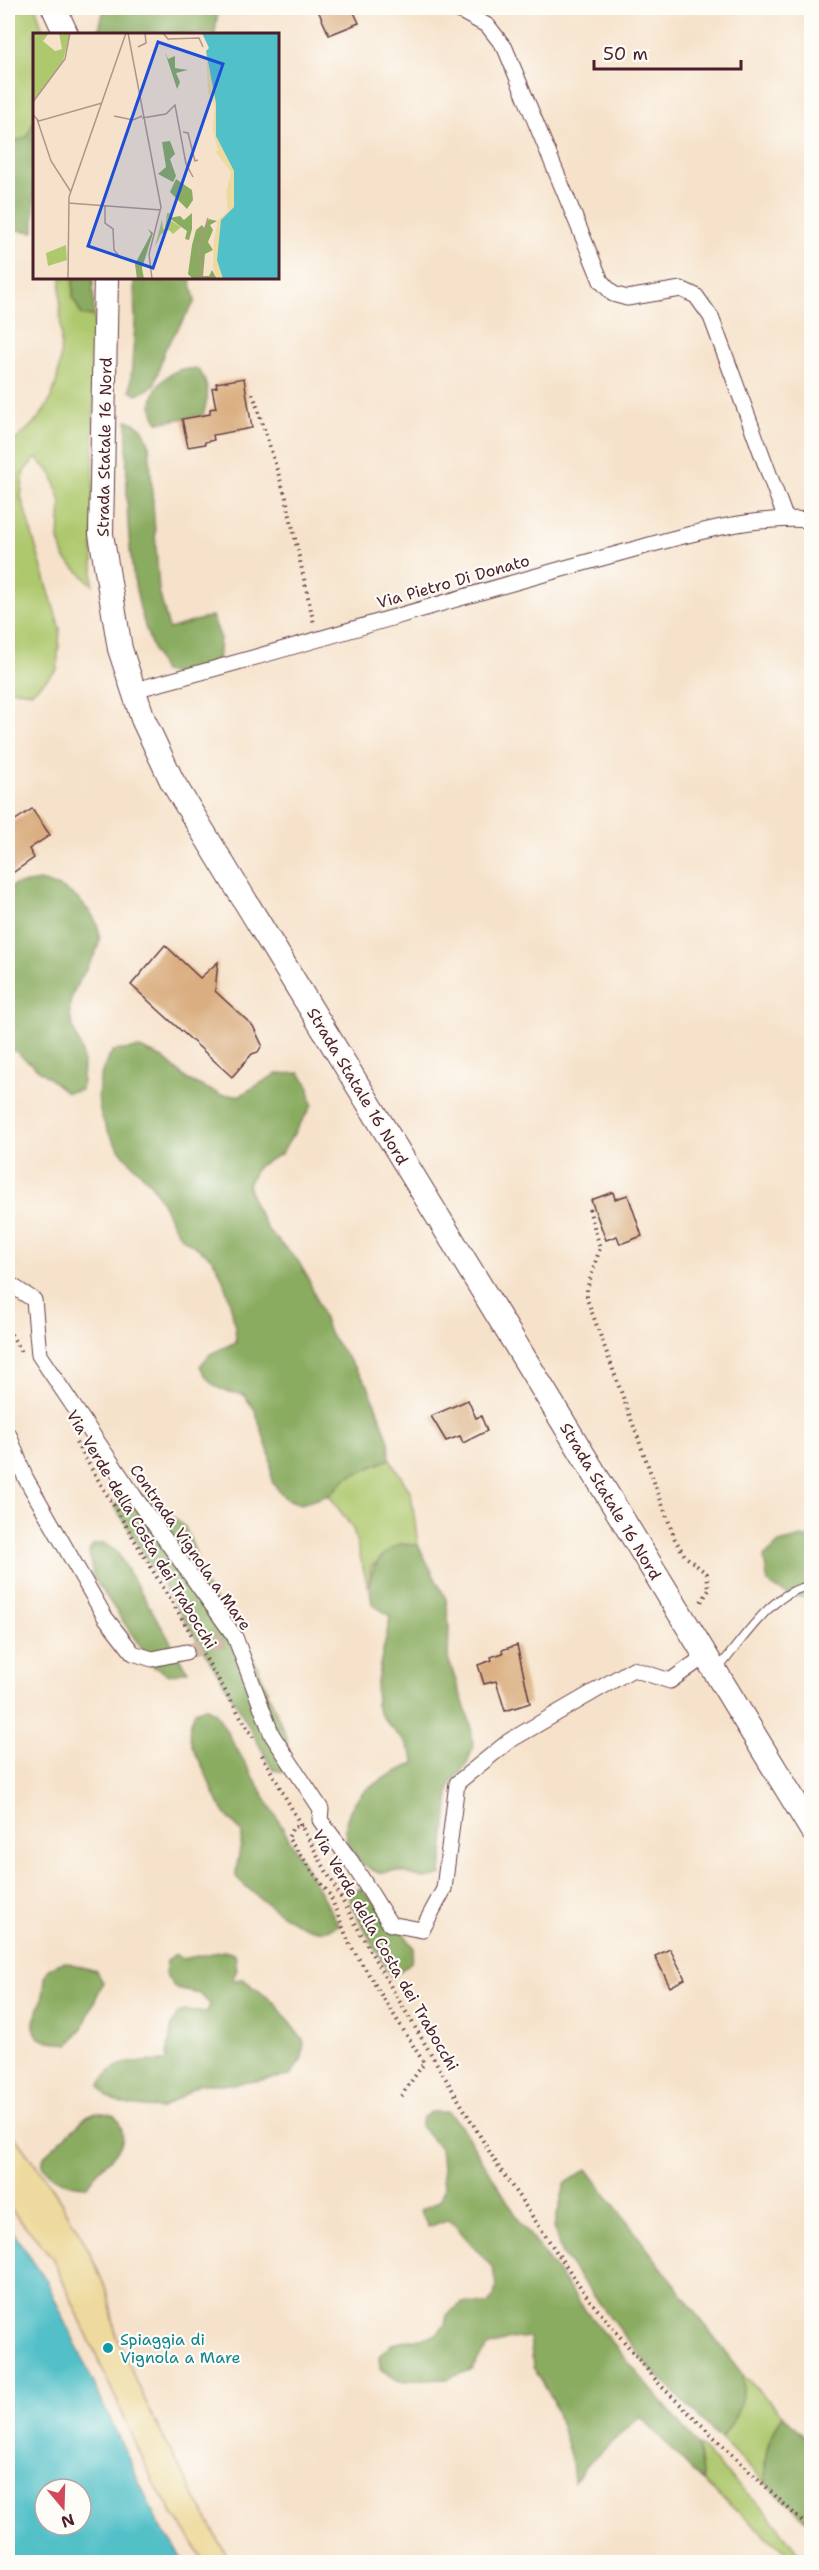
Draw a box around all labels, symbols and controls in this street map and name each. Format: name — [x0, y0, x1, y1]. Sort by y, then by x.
inset map — [33, 33, 279, 279]
scale bar — [594, 33, 741, 71]
text: 50 m — [603, 42, 648, 66]
street label: Strada Statale 16 Nord — [92, 357, 117, 537]
street label: Via Pietro Di Donato — [374, 550, 532, 613]
street label: Strada Statale 16 Nord — [302, 1004, 413, 1169]
street label: Via Verde della Costa dei Trabocchi — [62, 1406, 221, 1653]
street label: Strada Statale 16 Nord — [555, 1419, 666, 1584]
street label: Contrada Vignola a Mare — [125, 1460, 256, 1634]
street label: Via Verde della Costa dei Trabocchi — [308, 1826, 463, 2075]
place label: Spiaggia di Vignola a Mare — [120, 2329, 241, 2368]
marker: Spiaggia di Vignola a Mare — [101, 2341, 115, 2355]
north arrow — [33, 2477, 93, 2537]
text: N — [58, 2509, 77, 2533]

